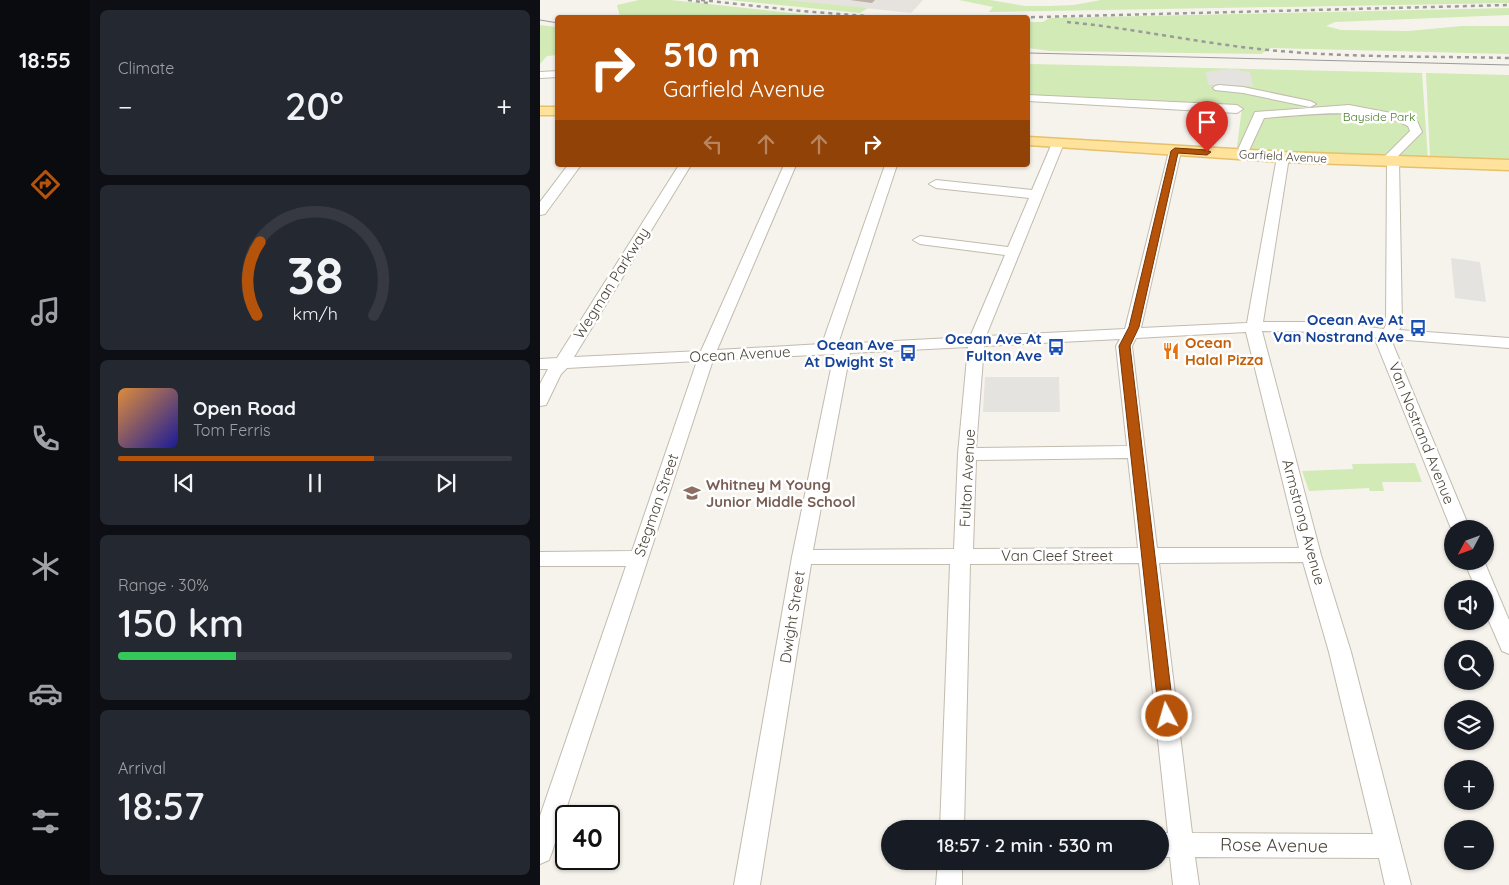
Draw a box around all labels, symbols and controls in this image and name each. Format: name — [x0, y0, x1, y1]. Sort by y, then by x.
text: 510 m — [663, 32, 760, 76]
icon: right — [580, 35, 645, 100]
text: 18:55 — [19, 46, 71, 74]
text: Climate — [118, 58, 174, 78]
text: Garfield Avenue — [663, 75, 825, 103]
text: 20° — [285, 82, 344, 130]
text: − — [118, 89, 133, 124]
text: + — [496, 89, 512, 124]
pin — [1186, 101, 1228, 152]
icon: arrive — [1193, 108, 1221, 136]
park label: Bayside Park — [1343, 109, 1415, 124]
icon: left — [699, 130, 727, 158]
icon: ahead — [752, 130, 780, 158]
icon: ahead — [805, 130, 833, 158]
icon: right — [858, 130, 886, 158]
street label: Garfield Avenue — [1239, 146, 1328, 166]
icon: directions — [28, 167, 63, 202]
street label: Wegman Parkway — [569, 224, 653, 342]
text: 38 — [287, 242, 343, 307]
icon: music — [28, 294, 63, 329]
text: km/h — [292, 302, 338, 324]
place label: Ocean Ave At Van Nostrand Ave — [1273, 310, 1404, 346]
bus stop icon: Ocean Ave At Van Nostrand Ave — [1408, 318, 1428, 338]
place label: Ocean Ave At Fulton Ave — [945, 329, 1042, 365]
place label: Ocean Halal Pizza — [1185, 333, 1263, 369]
place label: Ocean Ave At Dwight St — [805, 335, 894, 371]
bus stop icon: Ocean Ave At Fulton Ave — [1046, 337, 1066, 357]
restaurant icon: Ocean Halal Pizza — [1161, 341, 1181, 361]
street label: Ocean Avenue — [689, 342, 791, 366]
bus stop icon: Ocean Ave At Dwight St — [898, 343, 918, 363]
street label: Van Nostrand Avenue — [1385, 359, 1459, 507]
text: Open Road — [193, 396, 296, 420]
text: Tom Ferris — [193, 420, 270, 440]
icon: phone — [28, 421, 63, 456]
street label: Fulton Avenue — [955, 428, 979, 528]
street label: Stegman Street — [629, 451, 683, 559]
street label: Armstrong Avenue — [1278, 457, 1330, 587]
icon: previous — [170, 469, 198, 497]
icon: pause — [301, 469, 329, 497]
icon: next — [432, 469, 460, 497]
place label: Whitney M Young Junior Middle School — [706, 475, 856, 511]
school or university icon: Whitney M Young Junior Middle School — [682, 483, 702, 503]
north arrow — [1444, 520, 1494, 570]
map controls — [1444, 520, 1494, 870]
street label: Van Cleef Street — [1001, 546, 1113, 565]
icon: climate — [28, 549, 63, 584]
street label: Dwight Street — [775, 569, 809, 665]
text: Range · 30% — [118, 575, 209, 595]
button: sound — [1444, 580, 1494, 630]
text: 150 km — [118, 599, 244, 647]
button: search — [1444, 640, 1494, 690]
icon: car — [28, 676, 63, 711]
position arrow — [1140, 689, 1192, 741]
button: layers — [1444, 700, 1494, 750]
text: Arrival — [118, 758, 166, 778]
button: + — [1444, 760, 1494, 810]
text: 18:57 — [118, 782, 204, 830]
icon: filters — [28, 804, 63, 839]
speed limit sign: 40 — [555, 805, 620, 870]
button: − — [1444, 820, 1494, 870]
text: 18:57 · 2 min · 530 m — [937, 833, 1113, 857]
street label: Rose Avenue — [1220, 833, 1328, 857]

